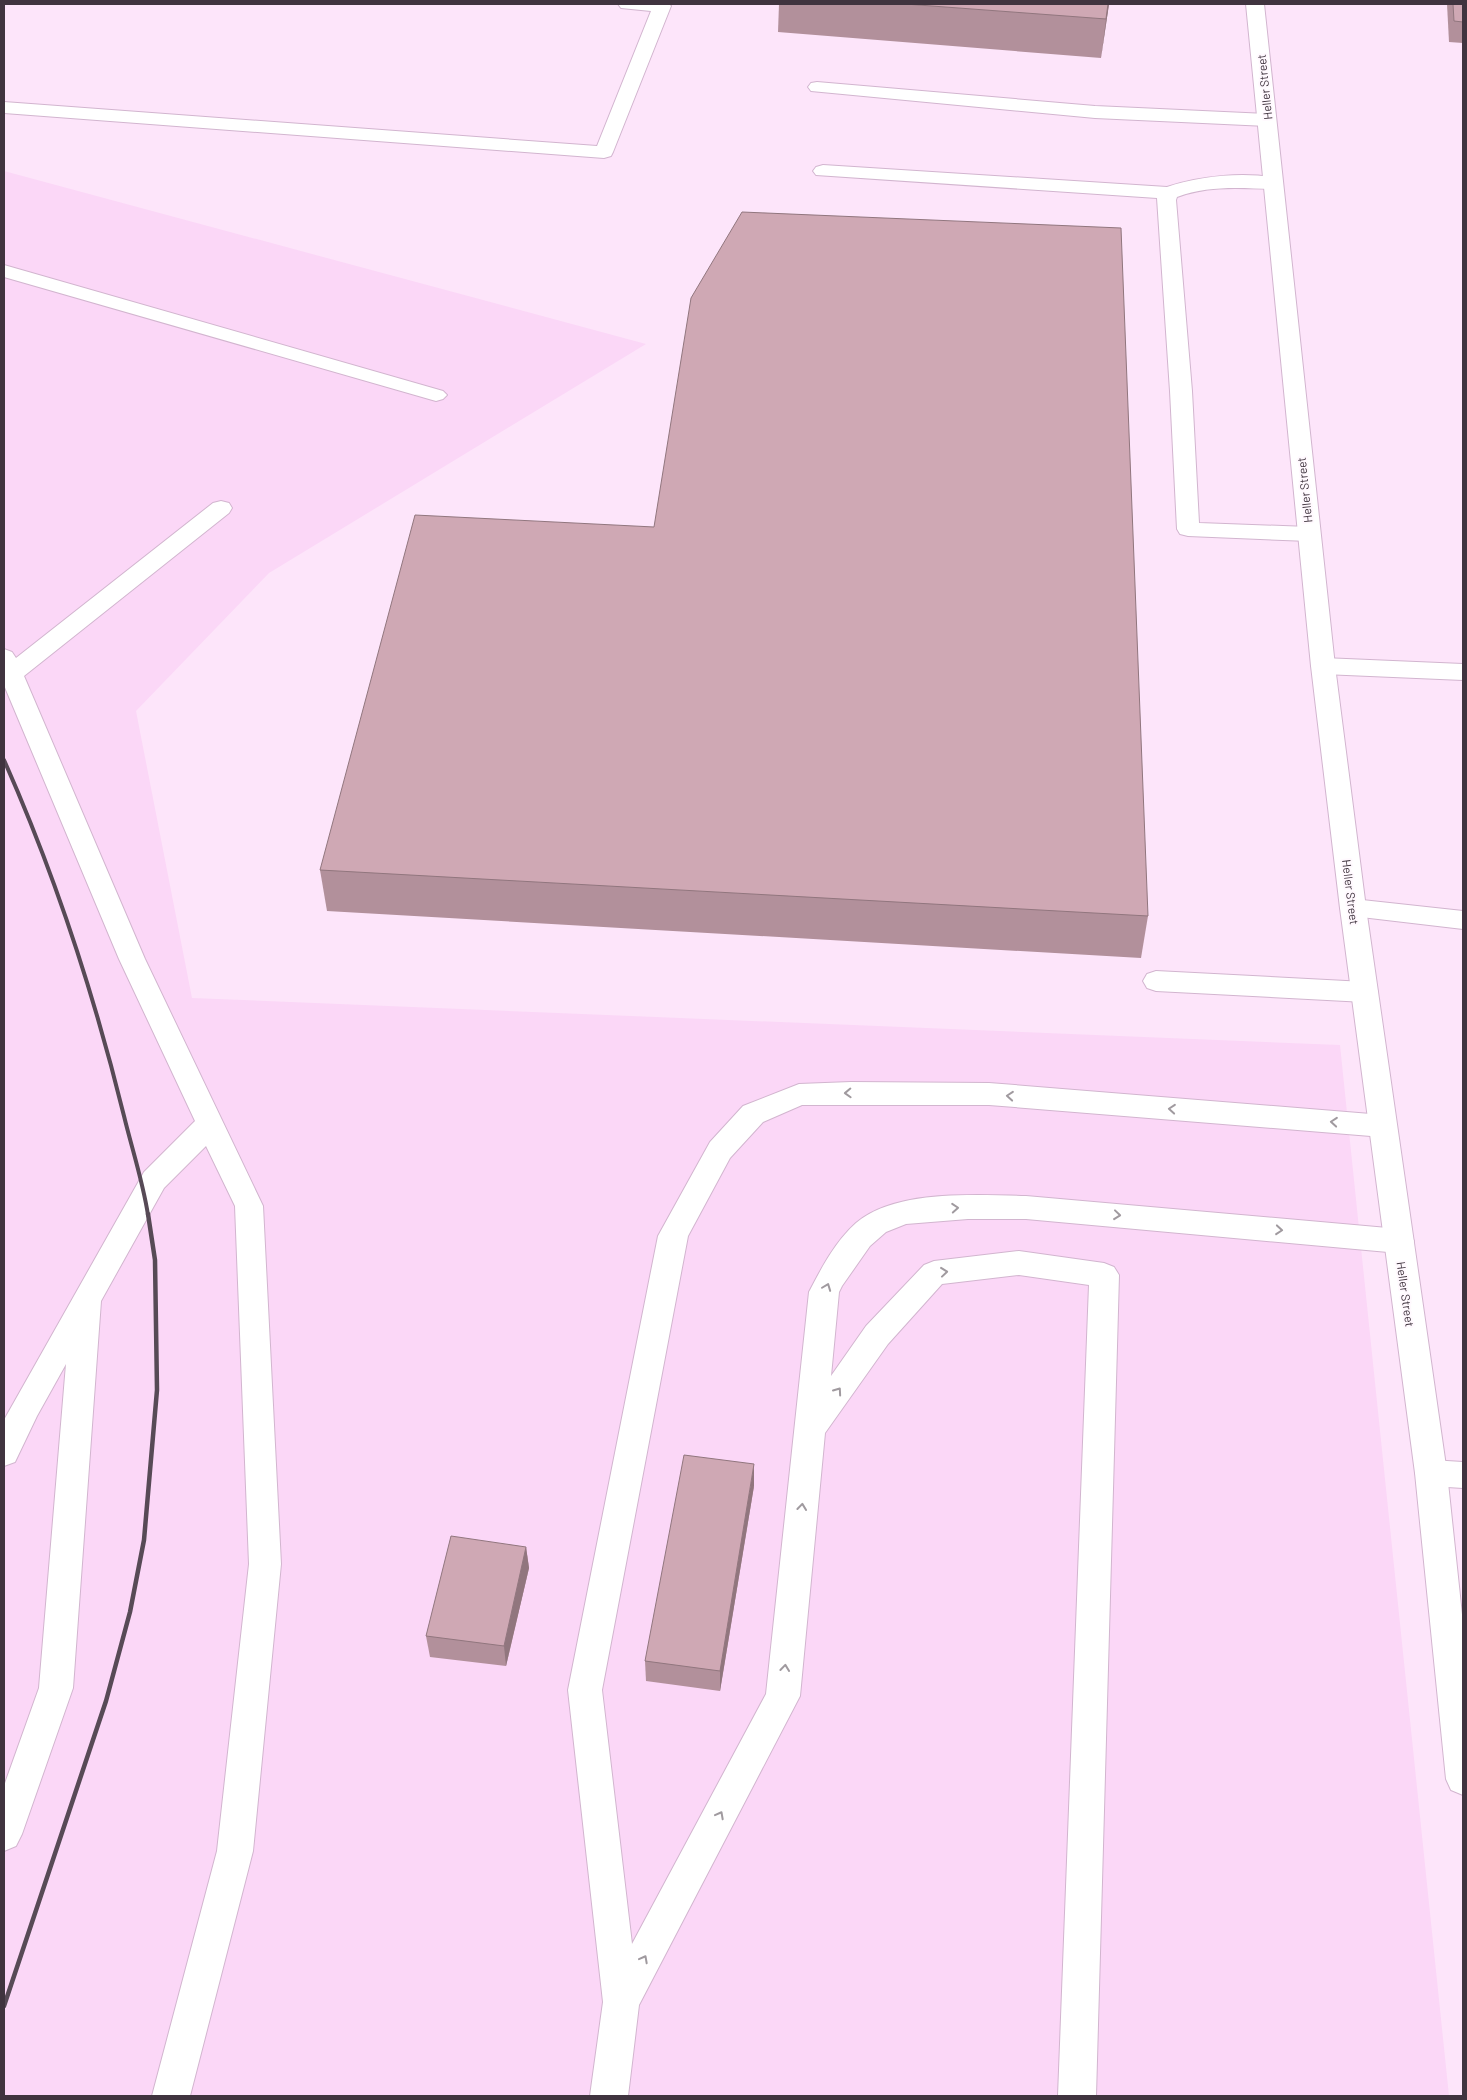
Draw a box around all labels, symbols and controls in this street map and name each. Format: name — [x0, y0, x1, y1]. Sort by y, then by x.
street label: Heller Street — [1254, 54, 1274, 120]
street label: Heller Street — [1294, 457, 1314, 523]
street label: Heller Street — [1340, 859, 1362, 925]
one-way arrow — [844, 1088, 852, 1098]
one-way arrow — [1006, 1090, 1014, 1101]
one-way arrow — [1168, 1104, 1176, 1115]
one-way arrow — [1330, 1117, 1338, 1128]
one-way arrow — [951, 1202, 959, 1213]
one-way arrow — [1113, 1209, 1121, 1220]
one-way arrow — [1275, 1225, 1283, 1236]
street label: Heller Street — [1394, 1260, 1418, 1328]
one-way arrow — [940, 1267, 948, 1278]
one-way arrow — [821, 1283, 831, 1292]
one-way arrow — [832, 1387, 841, 1397]
one-way arrow — [796, 1502, 807, 1510]
one-way arrow — [780, 1664, 791, 1672]
one-way arrow — [714, 1811, 724, 1820]
one-way arrow — [638, 1955, 648, 1964]

